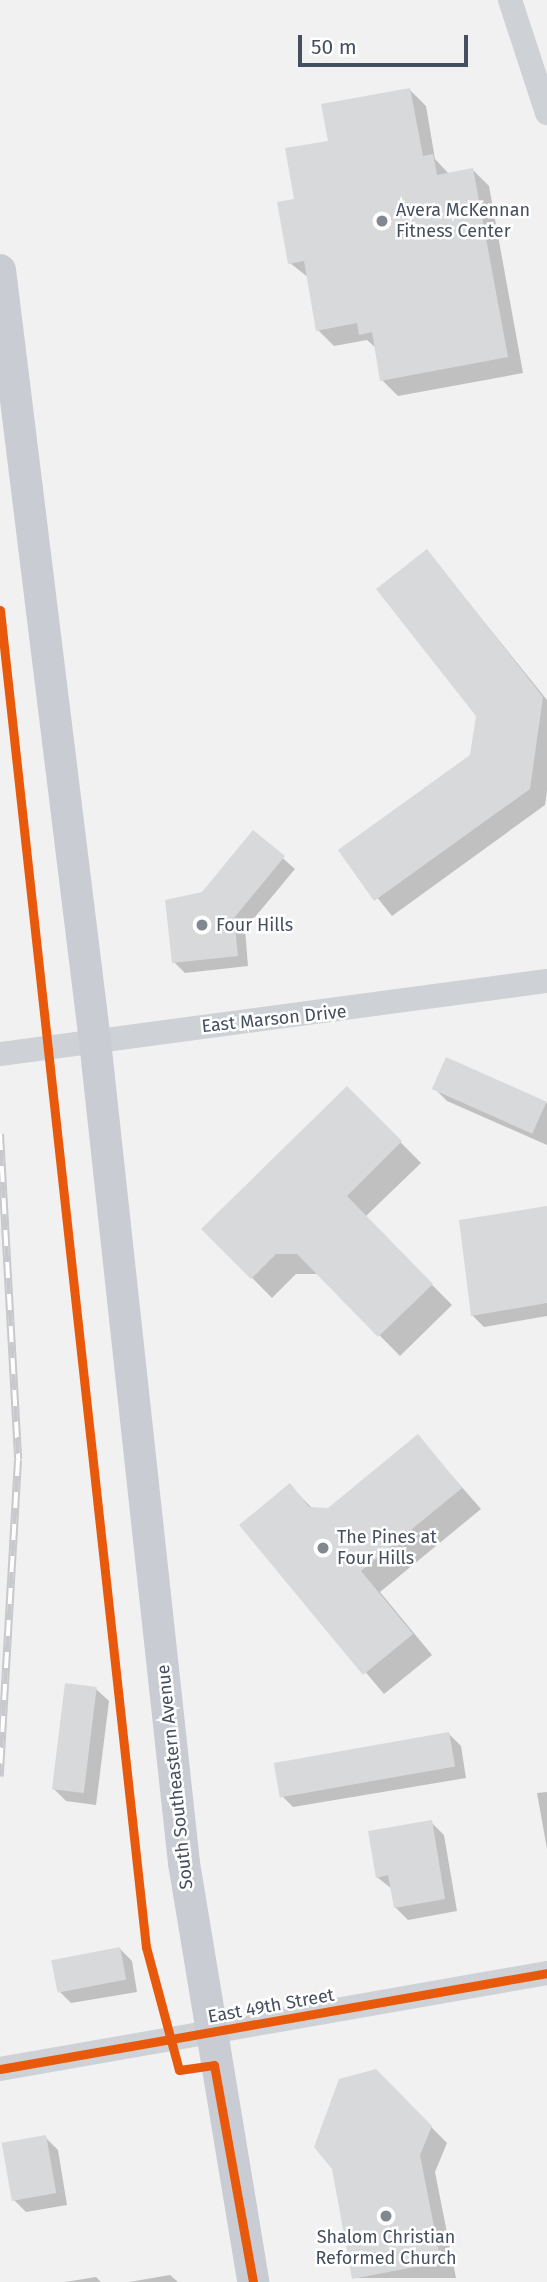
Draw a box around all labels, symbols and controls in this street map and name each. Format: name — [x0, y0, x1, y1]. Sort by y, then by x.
scale bar — [302, 21, 472, 65]
text: 50 m — [311, 34, 357, 60]
place label: Avera McKennan Fitness Center — [396, 200, 530, 242]
marker: Avera McKennan Fitness Center — [374, 213, 390, 229]
place label: Four Hills — [216, 914, 293, 936]
marker: Four Hills — [194, 917, 210, 933]
street label: East Marson Drive — [200, 1001, 348, 1037]
place label: The Pines at Four Hills — [337, 1527, 437, 1570]
marker: The Pines at Four Hills — [315, 1540, 331, 1556]
street label: South Southeastern Avenue — [152, 1663, 198, 1891]
street label: East 49th Street — [206, 1984, 336, 2028]
marker: Shalom Christian Reformed Church — [378, 2208, 394, 2224]
place label: Shalom Christian Reformed Church — [316, 2227, 456, 2270]

